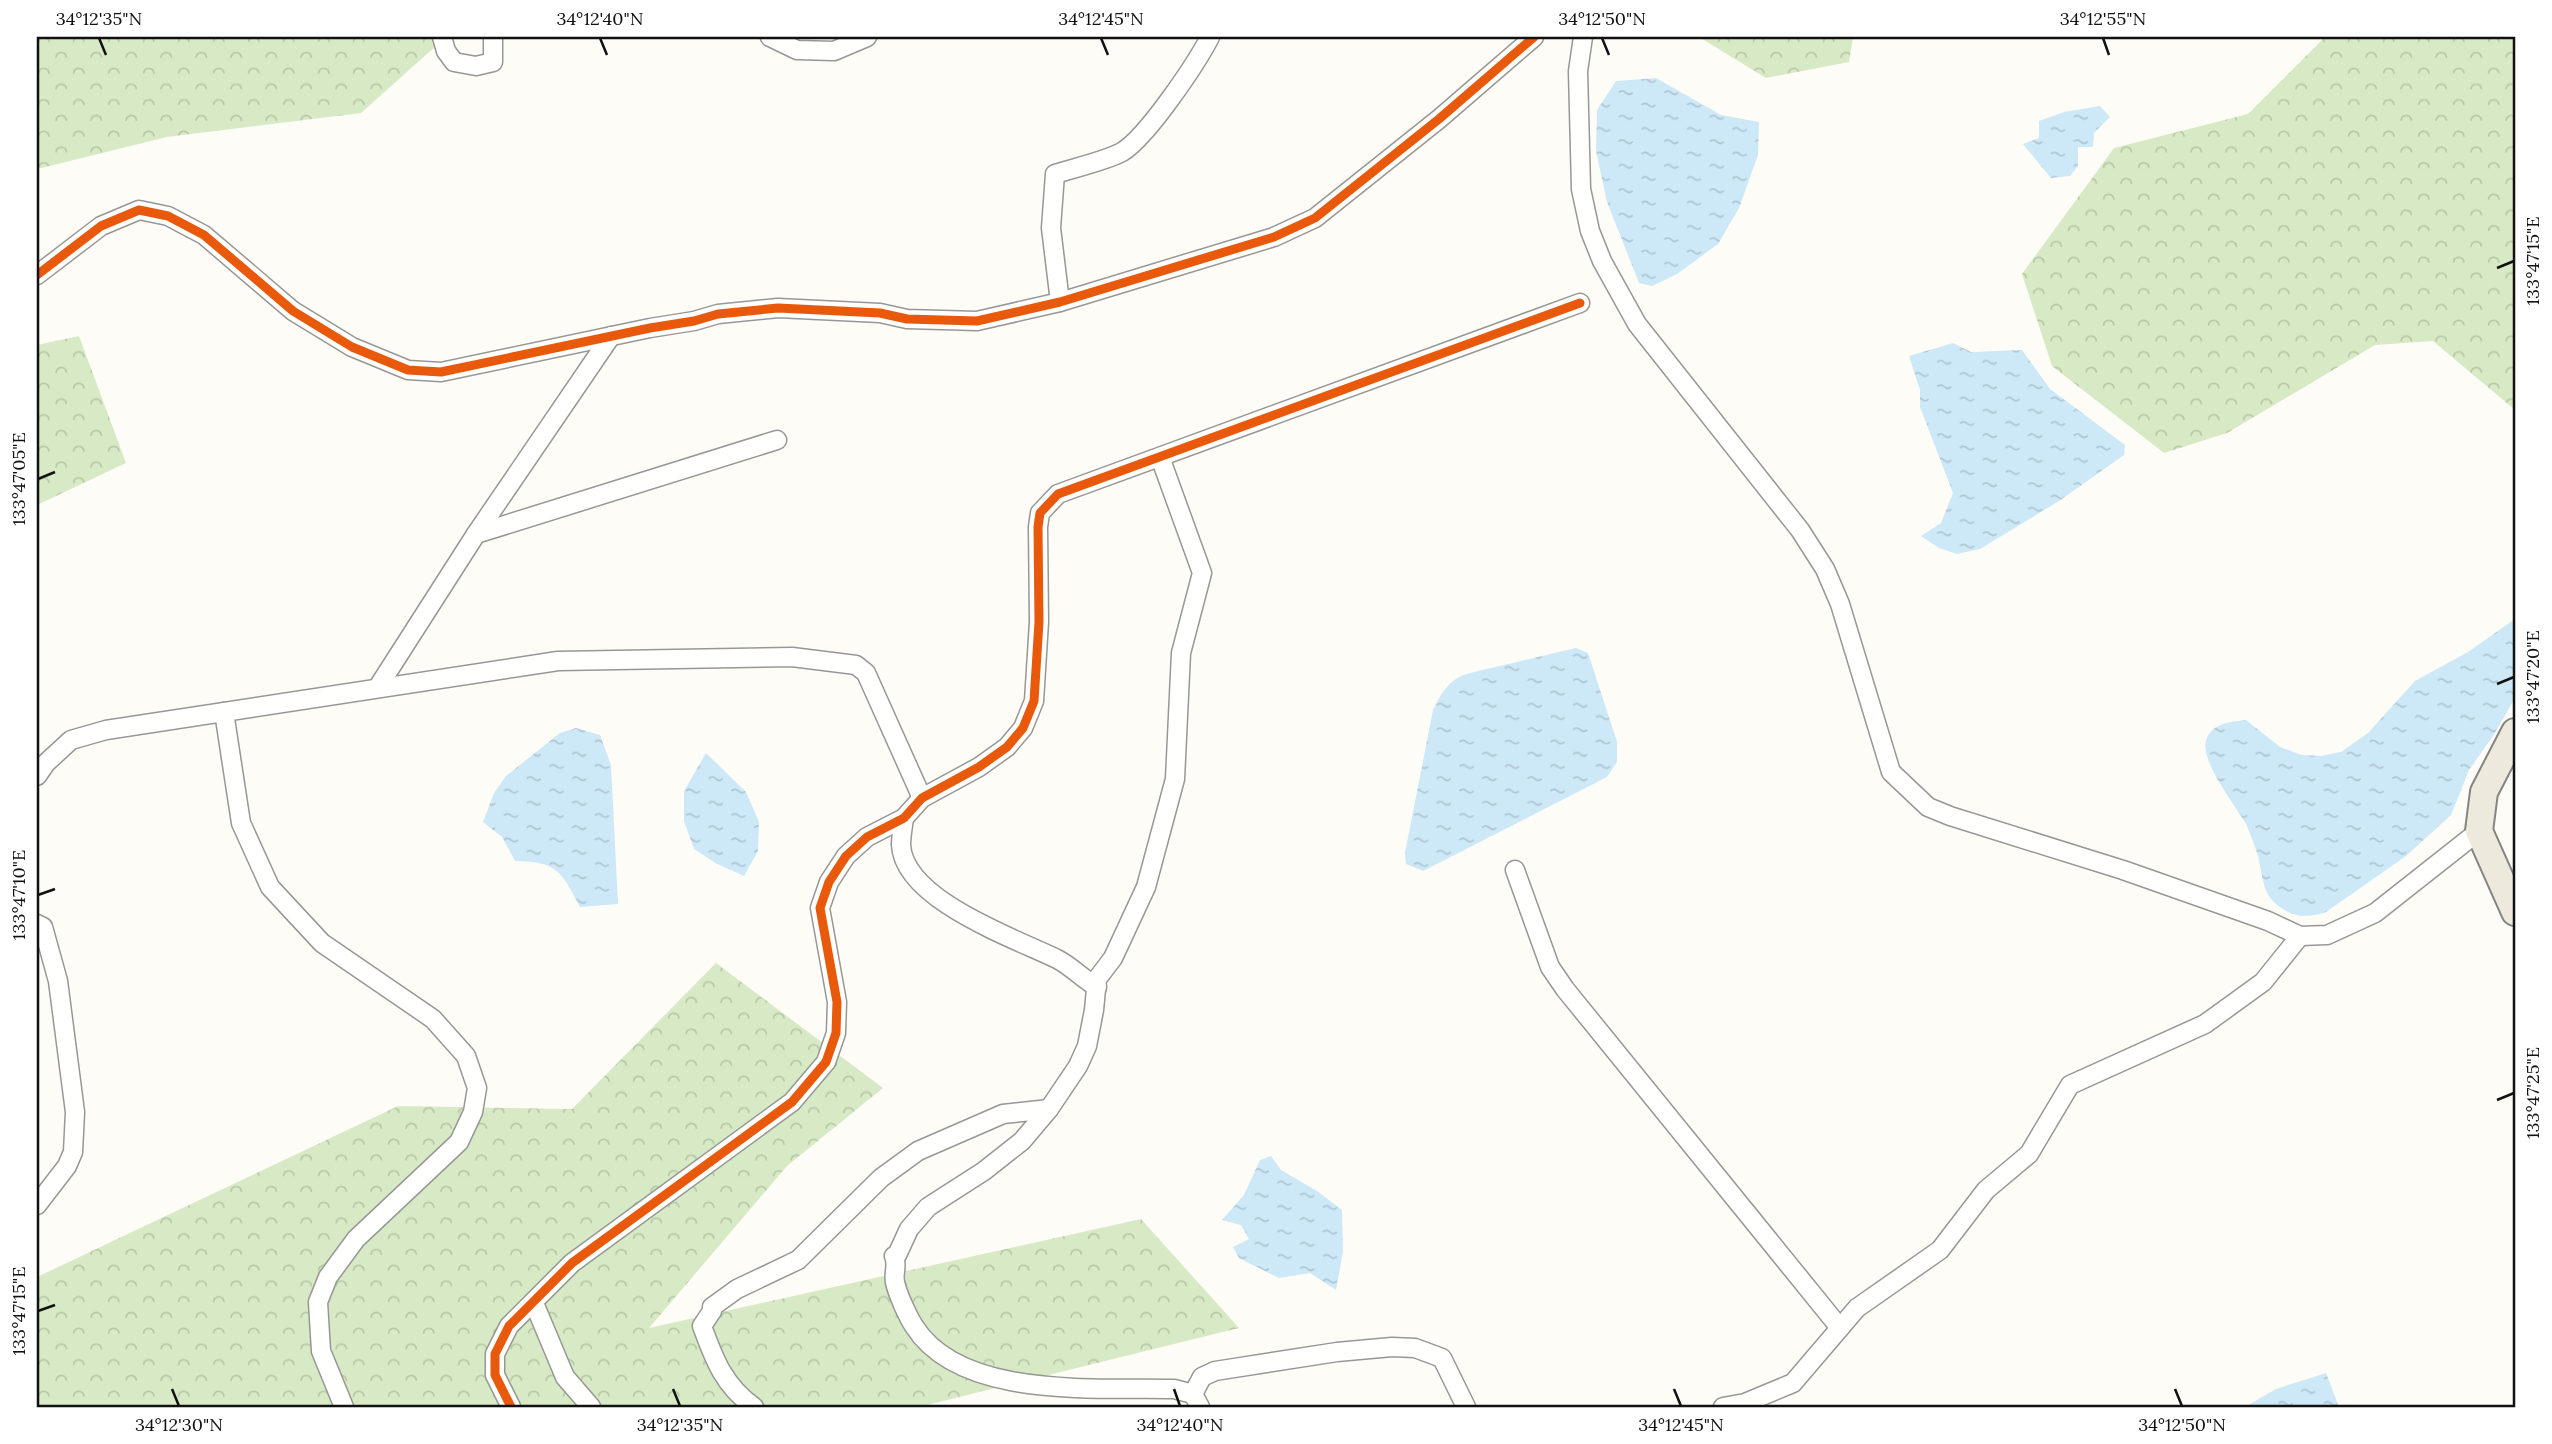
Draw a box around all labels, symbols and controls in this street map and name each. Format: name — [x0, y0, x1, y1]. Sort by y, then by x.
text: 34°12'35"N — [56, 7, 142, 30]
text: 34°12'40"N — [557, 7, 643, 30]
text: 34°12'45"N — [1058, 7, 1144, 30]
text: 34°12'50"N — [1558, 7, 1646, 30]
text: 34°12'55"N — [2060, 7, 2146, 30]
text: 133°47'15"E — [2521, 217, 2544, 305]
text: 133°47'05"E — [7, 432, 30, 526]
text: 133°47'20"E — [2521, 630, 2544, 724]
text: 133°47'10"E — [7, 850, 30, 940]
text: 133°47'25"E — [2521, 1047, 2544, 1139]
text: 133°47'15"E — [7, 1267, 30, 1355]
text: 34°12'30"N — [135, 1413, 223, 1436]
text: 34°12'35"N — [637, 1413, 723, 1436]
text: 34°12'40"N — [1137, 1413, 1223, 1436]
text: 34°12'45"N — [1638, 1413, 1724, 1436]
text: 34°12'50"N — [2138, 1413, 2226, 1436]

